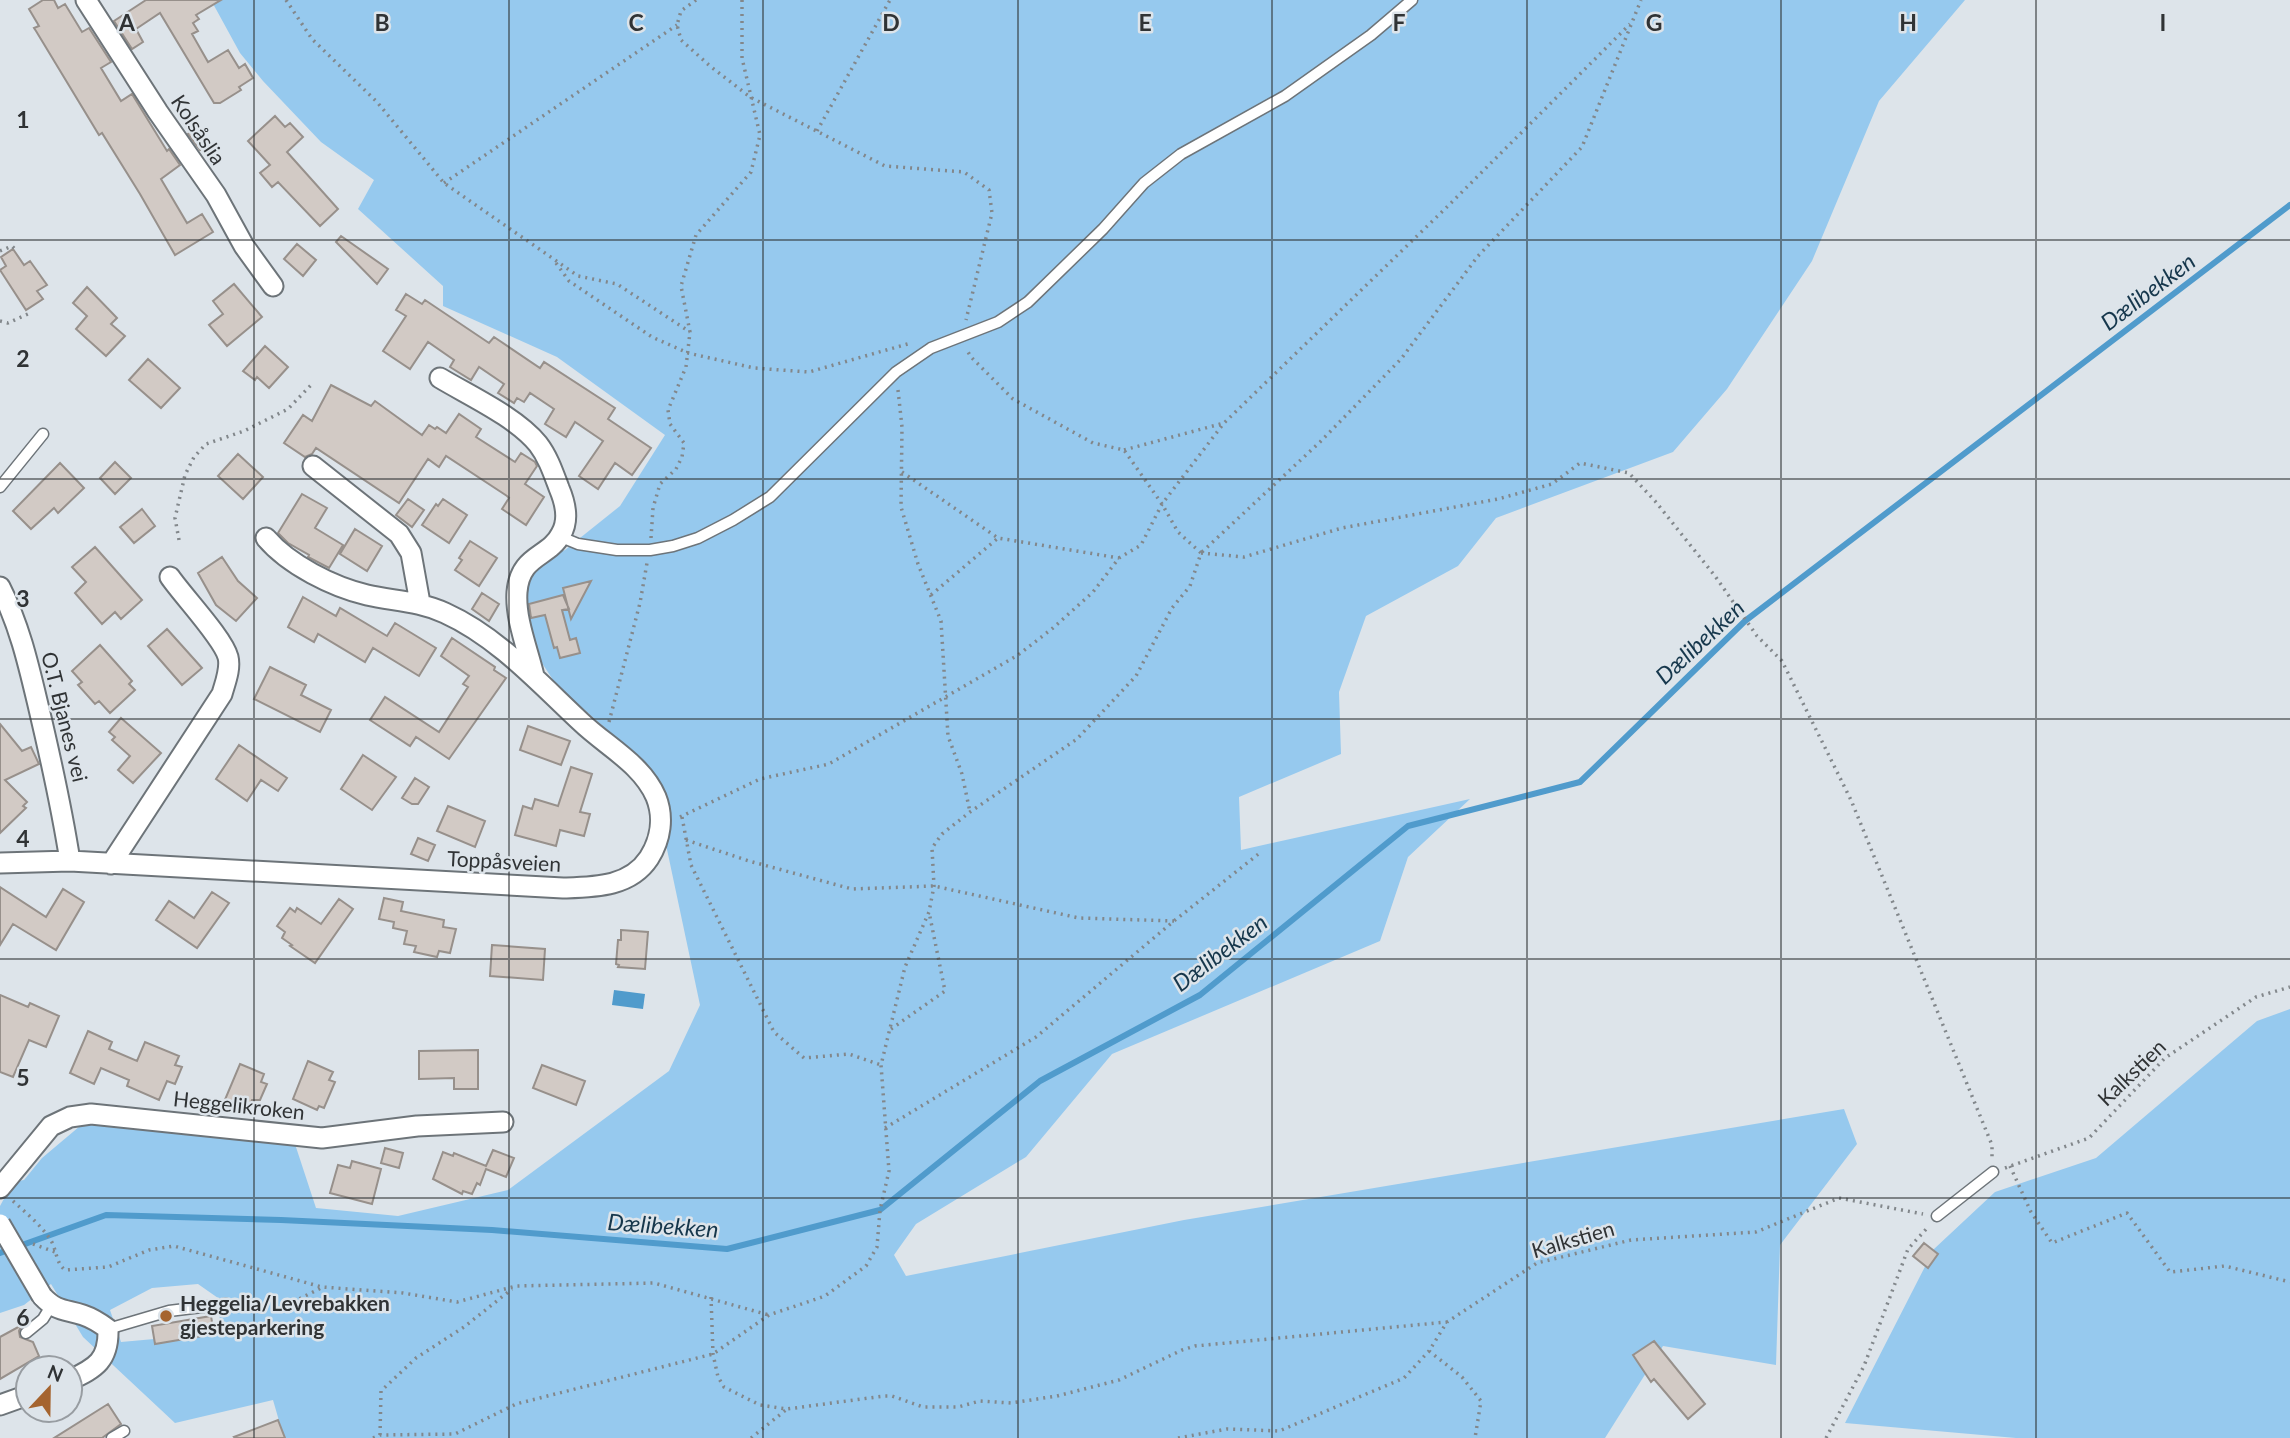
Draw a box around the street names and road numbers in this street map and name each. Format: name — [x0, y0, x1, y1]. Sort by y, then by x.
street label: Kolsåslia — [167, 89, 232, 169]
street label: O.T. Bjanes vei — [37, 649, 94, 784]
street label: Toppåsveien — [446, 845, 562, 876]
street label: Kalkstien — [2092, 1033, 2170, 1110]
street label: Heggelikroken — [172, 1085, 306, 1124]
street label: Kalkstien — [1528, 1215, 1617, 1262]

